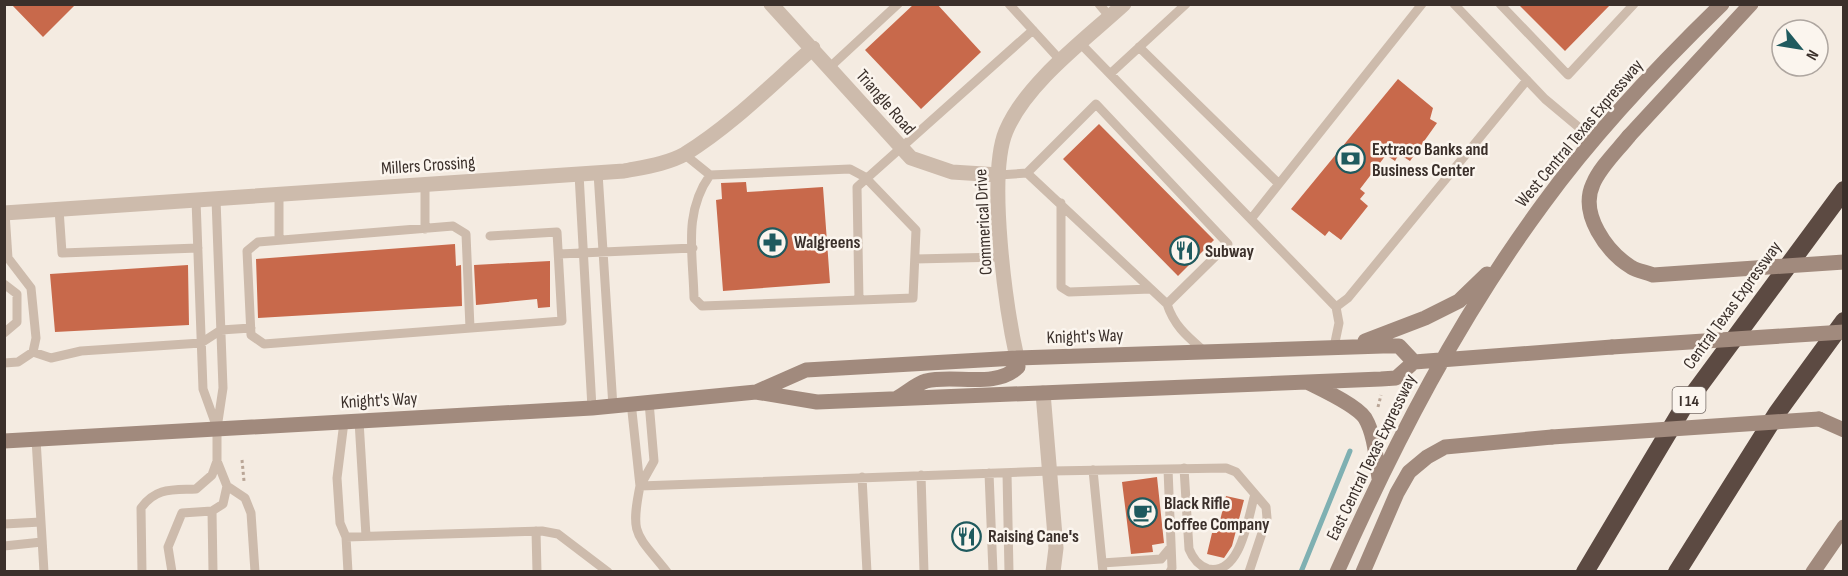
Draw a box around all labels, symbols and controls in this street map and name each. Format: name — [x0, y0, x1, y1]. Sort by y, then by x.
north arrow — [1770, 18, 1830, 78]
text: N — [1801, 46, 1822, 63]
street label: West Central Texas Expressway — [1511, 55, 1647, 212]
street label: Triangle Road — [852, 65, 920, 139]
place label: Extraco Banks and Business Center — [1372, 139, 1489, 181]
bank icon: Extraco Banks and Business Center — [1335, 143, 1367, 175]
street label: Millers Crossing — [380, 152, 476, 179]
street label: Commerical Drive — [970, 168, 997, 276]
pharmacy icon: Walgreens — [757, 226, 789, 258]
place label: Walgreens — [794, 232, 860, 253]
restaurant icon: Subway — [1168, 235, 1200, 267]
street label: Central Texas Expressway — [1679, 237, 1786, 373]
place label: Subway — [1205, 241, 1255, 262]
street label: Knight's Way — [1046, 325, 1124, 348]
street label: East Central Texas Expressway — [1322, 371, 1421, 544]
road number: I 14 — [1672, 387, 1706, 413]
street label: Knight's Way — [340, 388, 418, 413]
place label: Black Rifle Coffee Company — [1164, 493, 1270, 535]
cafe icon: Black Rifle Coffee Company — [1127, 497, 1159, 529]
restaurant icon: Raising Cane's — [951, 520, 983, 552]
place label: Raising Cane's — [988, 526, 1079, 547]

